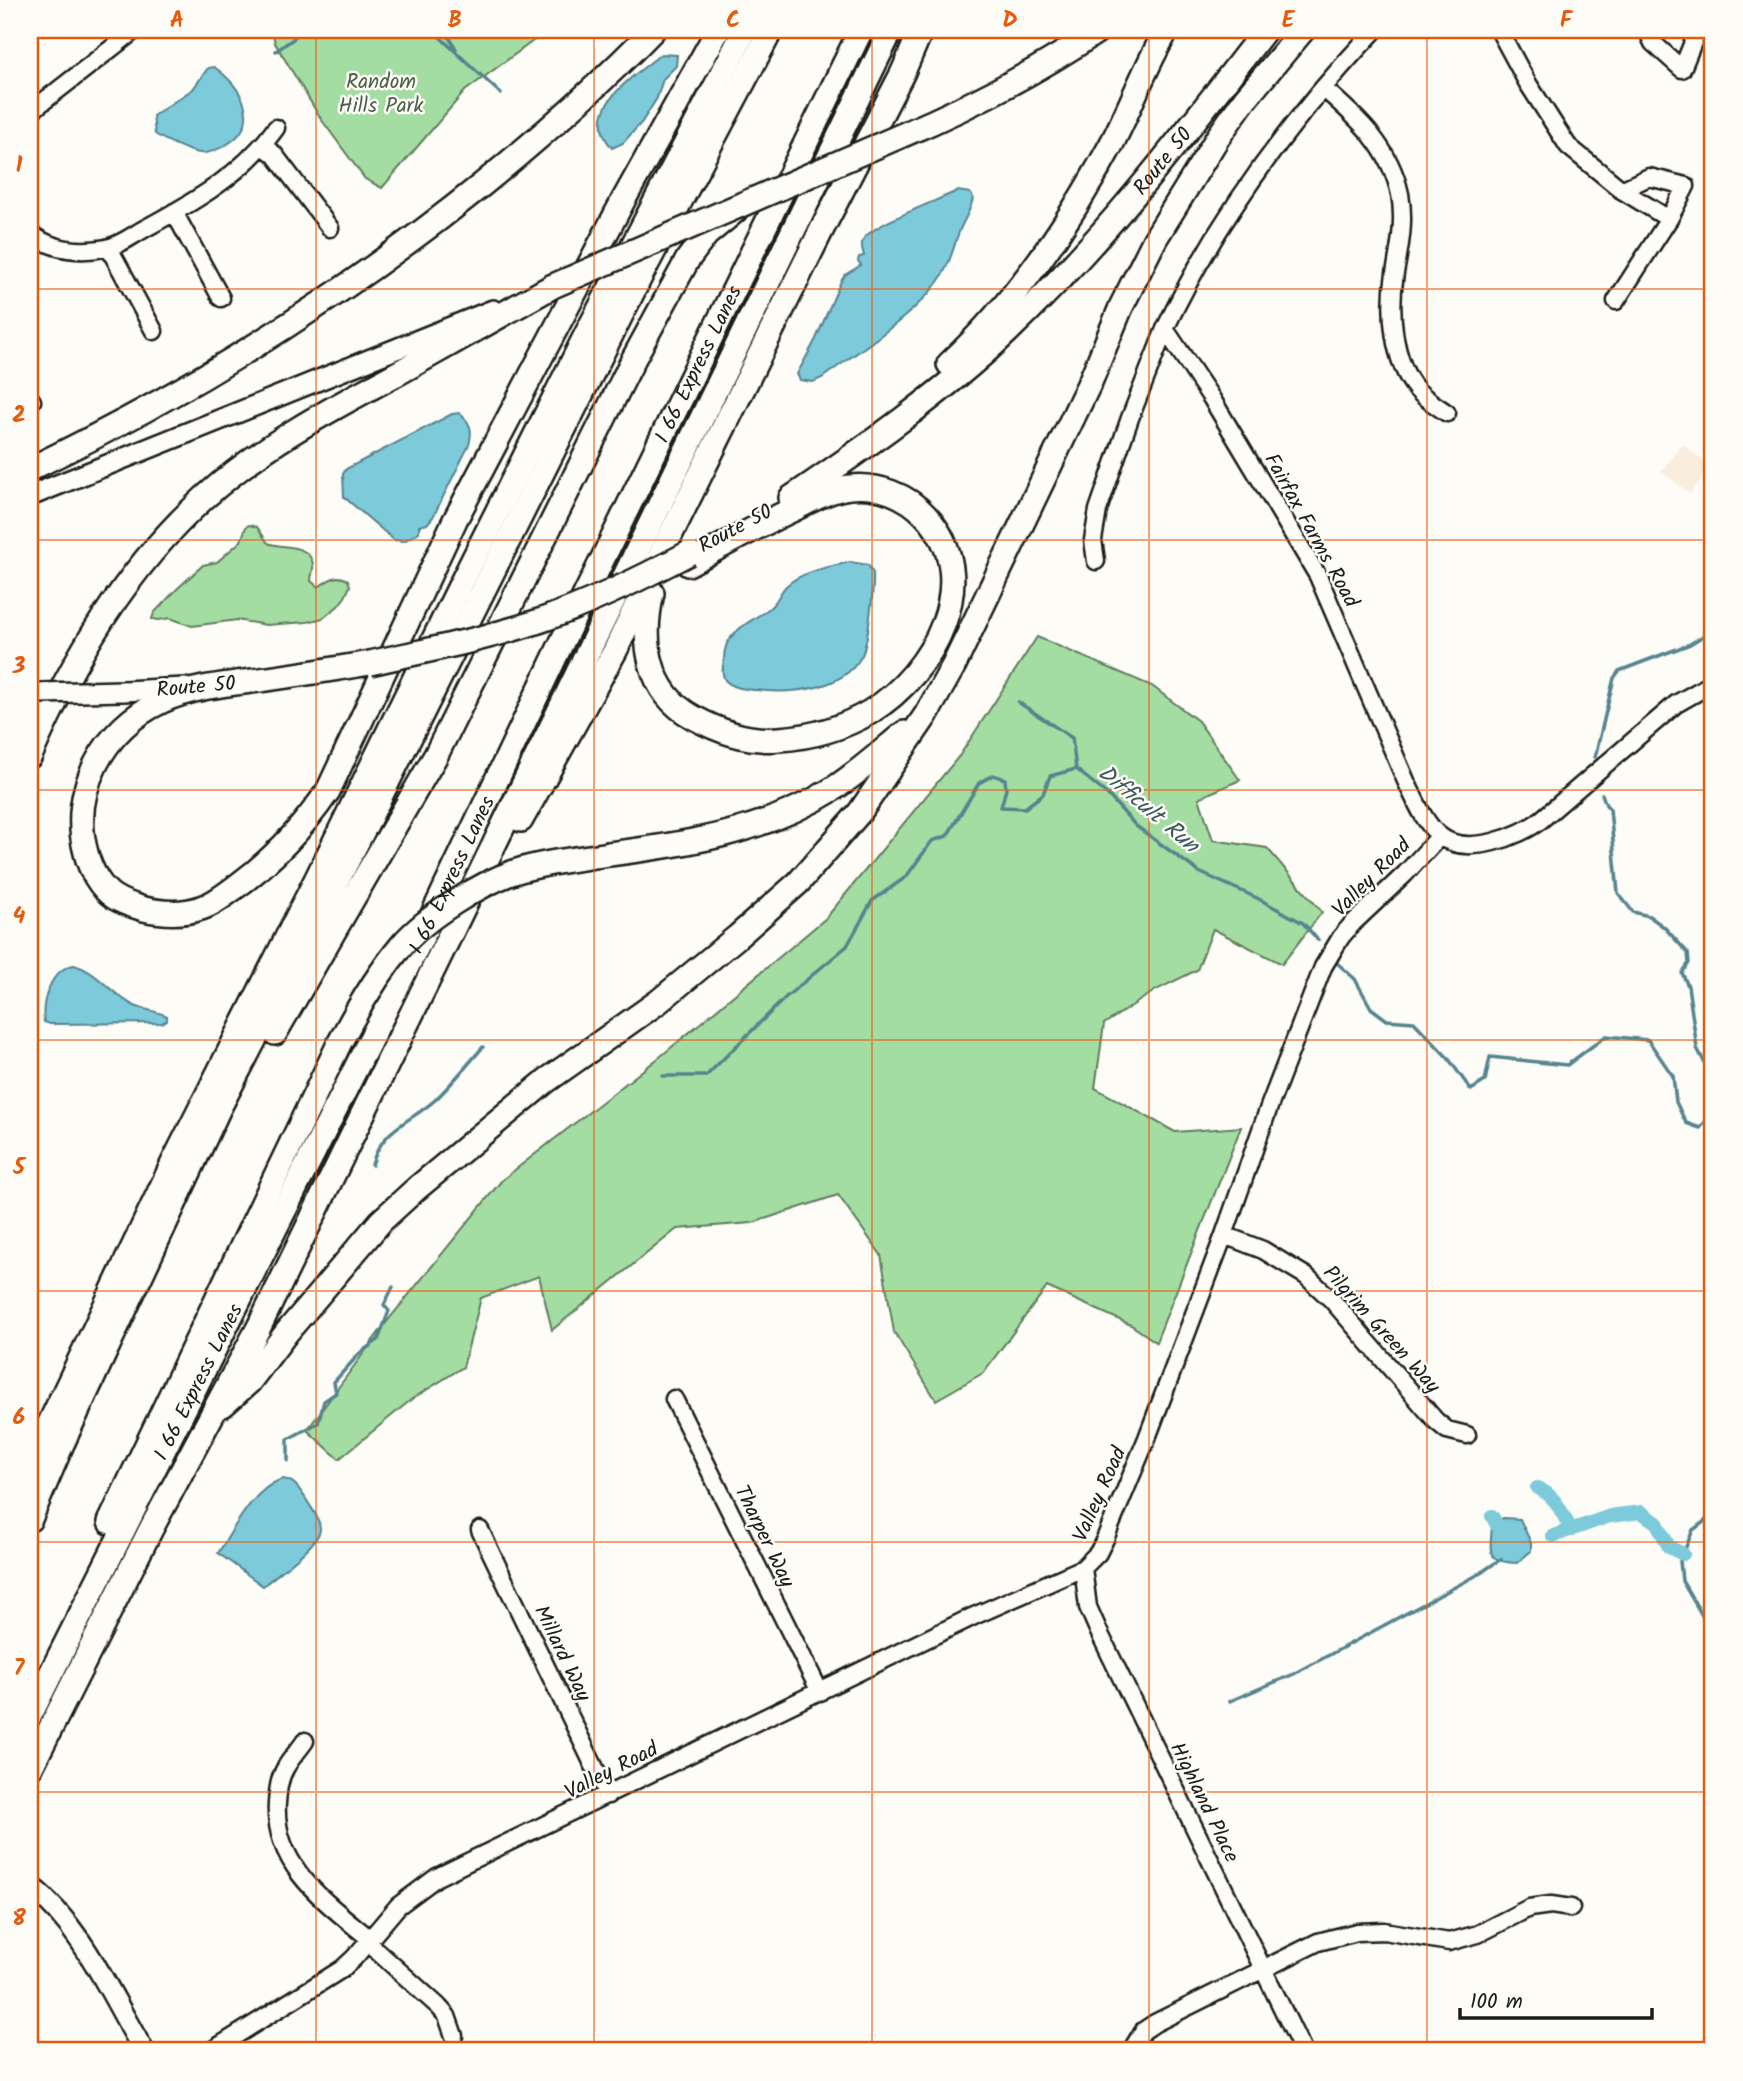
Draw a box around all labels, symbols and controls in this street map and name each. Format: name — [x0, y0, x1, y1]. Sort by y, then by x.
text: A — [170, 3, 184, 39]
text: B — [448, 3, 462, 39]
text: C — [726, 3, 740, 39]
text: D — [1002, 3, 1018, 39]
text: E — [1282, 3, 1296, 39]
text: F — [1560, 3, 1574, 39]
park label: Random Hills Park — [339, 66, 424, 123]
street label: Route 50 — [1126, 120, 1201, 203]
text: 1 — [16, 148, 23, 184]
street label: I 66 Express Lanes — [647, 280, 752, 449]
text: 2 — [12, 398, 26, 434]
street label: Fairfax Farms Road — [1255, 448, 1367, 614]
street label: Route 50 — [693, 496, 779, 563]
text: 3 — [12, 649, 26, 685]
street label: Route 50 — [155, 668, 237, 707]
water label: Difficult Run — [1089, 756, 1208, 864]
street label: I 66 Express Lanes — [401, 791, 505, 960]
street label: Valley Road — [1325, 830, 1420, 925]
text: 4 — [13, 899, 26, 935]
text: 5 — [12, 1150, 27, 1186]
street label: Pilgrim Green Way — [1314, 1258, 1448, 1402]
street label: I 66 Express Lanes — [146, 1298, 253, 1467]
text: 6 — [13, 1400, 25, 1436]
street label: Valley Road — [1065, 1441, 1136, 1548]
street label: Tharper Way — [725, 1480, 803, 1594]
street label: Millard Way — [524, 1600, 599, 1708]
text: 7 — [14, 1651, 26, 1687]
street label: Valley Road — [559, 1733, 665, 1809]
street label: Highland Place — [1160, 1737, 1247, 1869]
text: 8 — [12, 1901, 26, 1937]
scale bar — [1460, 1976, 1652, 2020]
text: 100 m — [1470, 1986, 1523, 2019]

